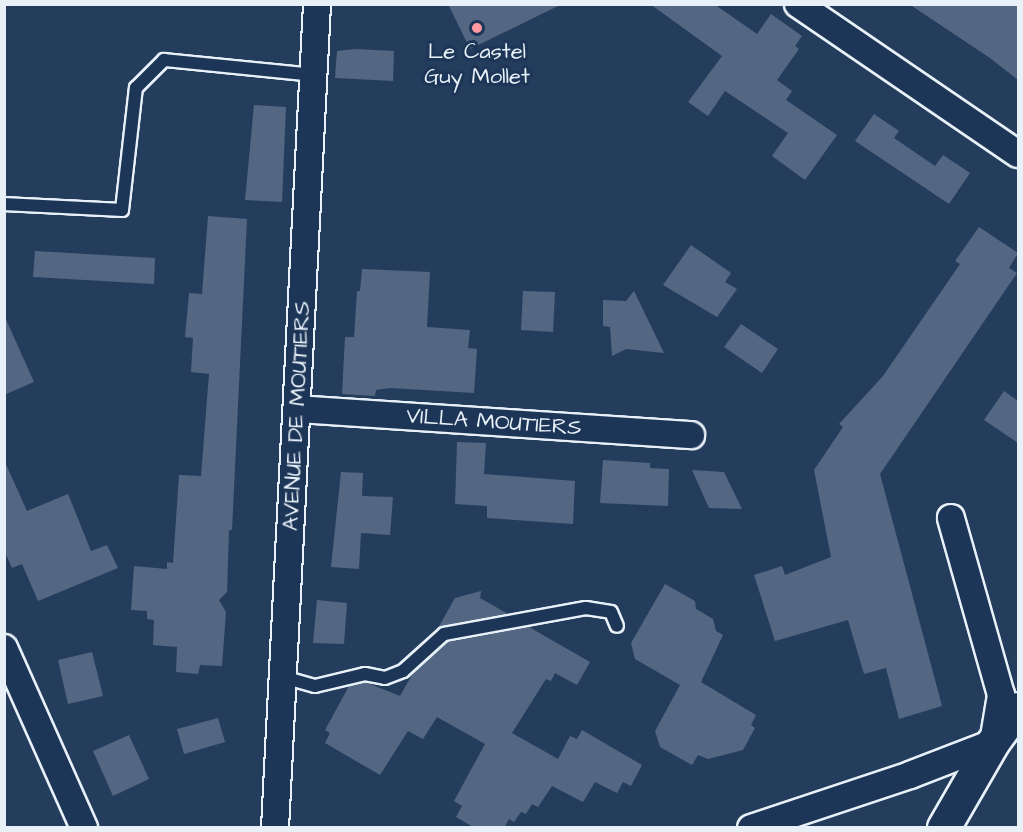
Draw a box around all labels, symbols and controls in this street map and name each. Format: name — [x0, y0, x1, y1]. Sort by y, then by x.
marker: Le Castel Guy Mollet — [470, 21, 484, 35]
place label: Le Castel Guy Mollet — [424, 38, 530, 90]
street label: AVENUE DE MOUTIERS — [278, 300, 316, 532]
street label: VILLA MOUTIERS — [405, 403, 583, 441]

